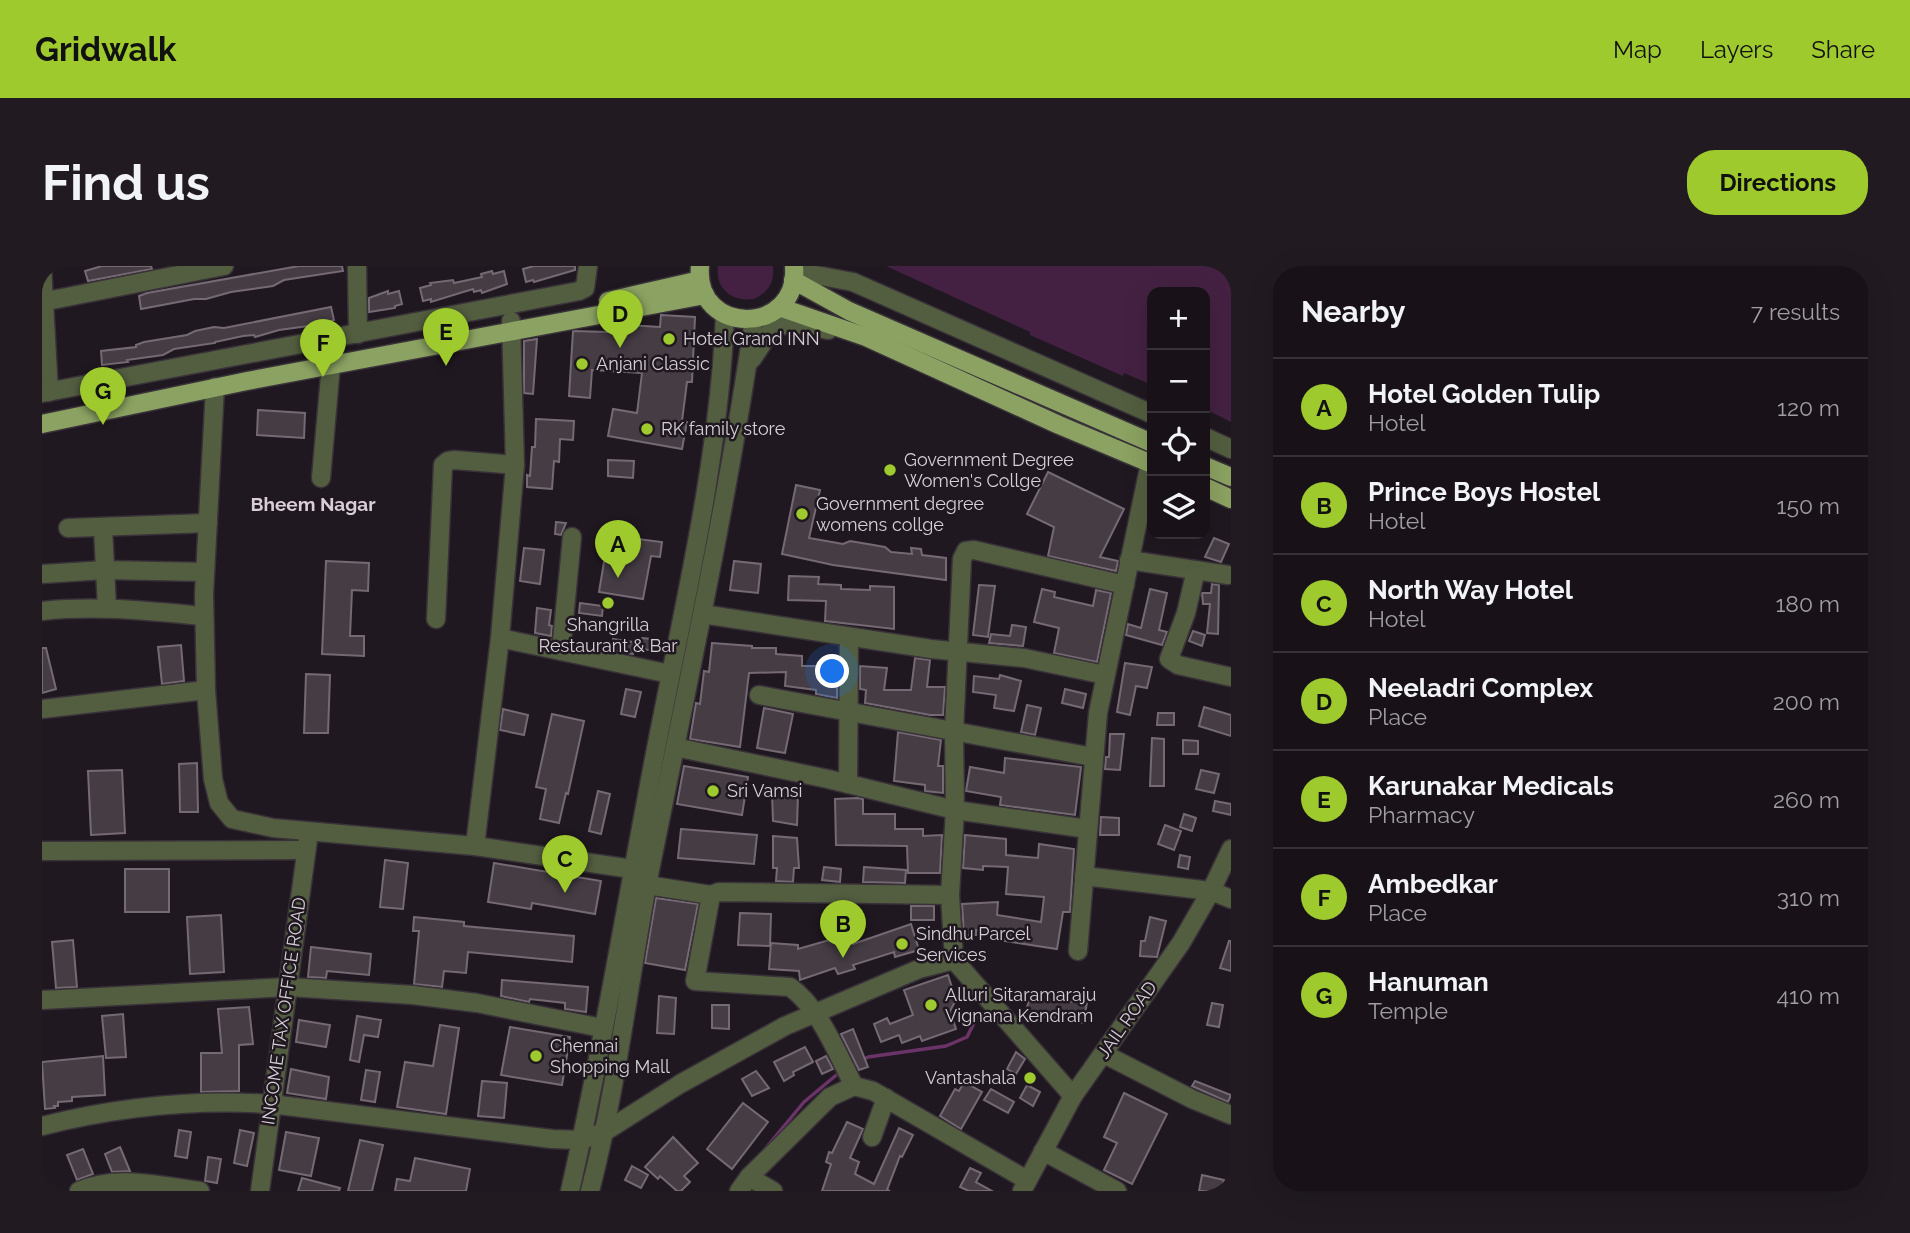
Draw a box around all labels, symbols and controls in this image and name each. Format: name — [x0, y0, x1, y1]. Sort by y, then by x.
text: Gridwalk — [35, 30, 176, 69]
text: Map — [1613, 35, 1662, 64]
text: Layers — [1700, 35, 1773, 64]
text: Share — [1811, 35, 1875, 64]
button: Directions — [1687, 150, 1868, 215]
text: Find us — [42, 154, 210, 211]
map controls — [1147, 287, 1210, 539]
button: + — [1147, 287, 1210, 350]
pin: D — [597, 290, 643, 348]
text: Nearby — [1301, 294, 1405, 329]
text: 7 results — [1751, 298, 1840, 325]
pin: E — [423, 308, 469, 366]
pin: F — [300, 319, 346, 377]
place label: Hotel Grand INN — [683, 328, 820, 349]
marker: Hotel Grand INN — [661, 331, 677, 347]
button: − — [1147, 350, 1210, 413]
place label: Anjani Classic — [596, 353, 710, 374]
marker: Anjani Classic — [574, 356, 590, 372]
pin: G — [80, 367, 126, 425]
text: Hotel Golden Tulip — [1368, 379, 1600, 409]
text: A — [1316, 394, 1332, 421]
text: 120 m — [1777, 394, 1840, 421]
text: Hotel — [1368, 409, 1426, 436]
button: locate — [1147, 413, 1210, 476]
place label: RK family store — [661, 418, 786, 439]
marker: RK family store — [639, 421, 655, 437]
place label: Government Degree Women's Collge — [904, 449, 1074, 491]
marker: Government Degree Women's Collge — [882, 462, 898, 478]
button: layers — [1147, 476, 1210, 539]
text: Prince Boys Hostel — [1368, 477, 1600, 507]
text: B — [1316, 492, 1332, 519]
text: 150 m — [1777, 492, 1840, 519]
district label: Bheem Nagar — [251, 493, 376, 515]
place label: Government degree womens collge — [816, 493, 985, 535]
marker: Government degree womens collge — [794, 506, 810, 522]
text: Hotel — [1368, 507, 1426, 534]
pin: A — [595, 520, 641, 578]
text: North Way Hotel — [1368, 575, 1573, 605]
text: C — [1316, 590, 1332, 617]
text: 180 m — [1775, 590, 1840, 617]
marker: Shangrilla Restaurant & Bar — [600, 595, 616, 611]
text: Hotel — [1368, 605, 1426, 632]
place label: Shangrilla Restaurant & Bar — [538, 614, 678, 656]
your location — [815, 654, 849, 688]
text: Neeladri Complex — [1368, 673, 1593, 703]
text: D — [1316, 688, 1332, 715]
text: 200 m — [1773, 688, 1840, 715]
text: Place — [1368, 703, 1427, 730]
text: Karunakar Medicals — [1368, 771, 1614, 801]
place label: Sri Vamsi — [727, 780, 802, 801]
marker: Sri Vamsi — [705, 783, 721, 799]
text: E — [1317, 786, 1331, 813]
text: 260 m — [1773, 786, 1840, 813]
text: Pharmacy — [1368, 801, 1475, 828]
pin: C — [542, 835, 588, 893]
text: Ambedkar — [1368, 869, 1498, 899]
text: F — [1317, 884, 1331, 911]
text: 310 m — [1777, 884, 1840, 911]
street label: INCOME TAX OFFICE ROAD — [257, 896, 310, 1126]
text: Place — [1368, 899, 1427, 926]
pin: B — [820, 900, 866, 958]
place label: Sindhu Parcel Services — [916, 923, 1031, 965]
marker: Sindhu Parcel Services — [894, 936, 910, 952]
text: Hanuman — [1368, 967, 1489, 997]
street label: JAIL ROAD — [1092, 977, 1161, 1062]
text: G — [1316, 982, 1332, 1009]
text: 410 m — [1777, 982, 1840, 1009]
place label: Alluri Sitaramaraju Vignana Kendram — [945, 984, 1096, 1026]
marker: Alluri Sitaramaraju Vignana Kendram — [923, 997, 939, 1013]
text: Temple — [1368, 997, 1448, 1024]
place label: Chennai Shopping Mall — [550, 1035, 670, 1077]
marker: Chennai Shopping Mall — [528, 1048, 544, 1064]
place label: Vantashala — [925, 1067, 1016, 1088]
marker: Vantashala — [1022, 1070, 1038, 1086]

